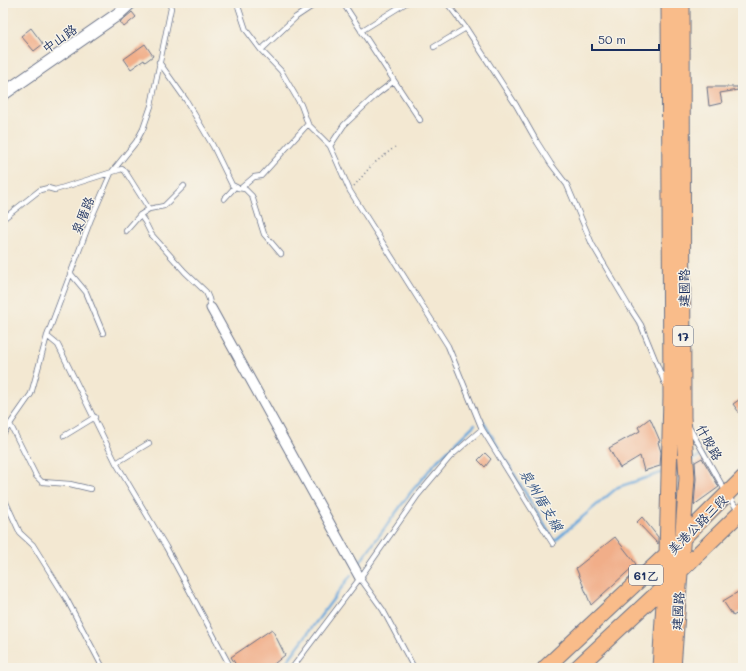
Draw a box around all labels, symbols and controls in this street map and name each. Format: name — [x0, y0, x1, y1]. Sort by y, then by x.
street label: 中山路 — [38, 20, 80, 56]
scale bar — [592, 26, 659, 52]
text: 50 m — [598, 31, 626, 47]
street label: 泉厝路 — [67, 194, 97, 236]
street label: 建國路 — [675, 268, 692, 308]
road number: 17 — [673, 326, 693, 346]
street label: 什股路 — [693, 421, 727, 463]
water label: 泉州厝支線 — [516, 465, 569, 536]
street label: 美港公路三段 — [663, 490, 731, 558]
road number: 61乙 — [629, 565, 663, 585]
street label: 建國路 — [667, 591, 687, 631]

